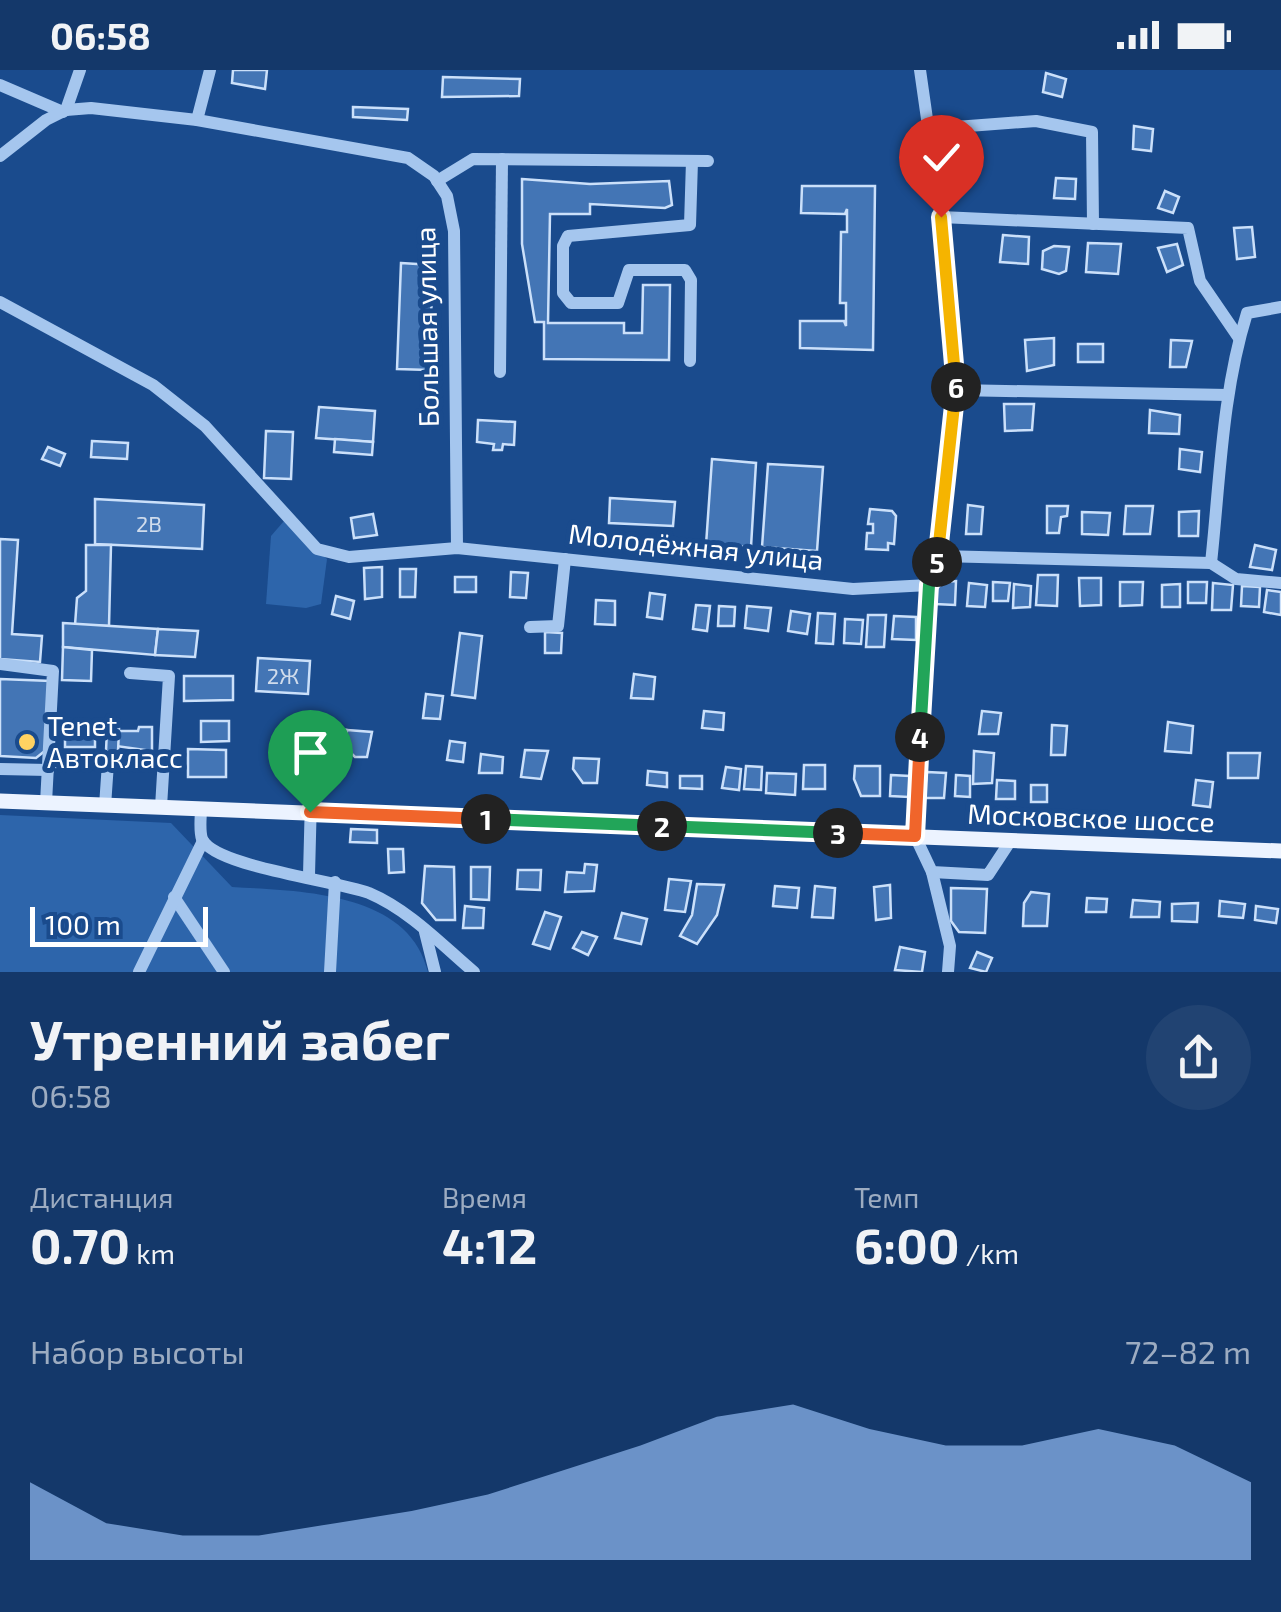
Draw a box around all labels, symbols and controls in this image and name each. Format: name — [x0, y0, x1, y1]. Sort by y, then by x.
text: 06:58 — [50, 12, 151, 58]
pin — [899, 115, 984, 218]
icon: check — [914, 130, 969, 185]
street label: Большая улица — [407, 227, 445, 428]
pin: 6 — [931, 362, 981, 412]
text: 6 — [948, 370, 964, 404]
house number: 2В — [136, 510, 162, 536]
street label: Молодёжная улица — [567, 516, 825, 576]
pin: 5 — [912, 537, 962, 587]
text: 5 — [929, 545, 945, 579]
house number: 2Ж — [267, 662, 299, 688]
place label: Tenet Автокласс — [47, 708, 183, 774]
pin — [268, 710, 353, 813]
pin: 4 — [895, 712, 945, 762]
text: 4 — [911, 720, 929, 754]
icon: arrive — [283, 725, 338, 780]
marker: Tenet Автокласс — [16, 731, 38, 753]
pin: 1 — [461, 794, 511, 844]
street label: Московское шоссе — [967, 796, 1215, 838]
pin: 2 — [637, 801, 687, 851]
text: 1 — [480, 802, 492, 836]
pin: 3 — [813, 808, 863, 858]
text: 2 — [654, 809, 670, 843]
text: 3 — [830, 816, 846, 850]
scale bar — [30, 902, 208, 946]
text: 100 m — [45, 907, 121, 941]
text: Утренний забег — [30, 1005, 450, 1071]
button: share — [1146, 1005, 1251, 1110]
text: 06:58 — [30, 1076, 112, 1114]
text: Дистанция — [30, 1180, 173, 1214]
text: Время — [442, 1180, 527, 1214]
text: Темп — [854, 1180, 919, 1214]
text: 0.70 — [30, 1214, 130, 1274]
text: 4:12 — [442, 1214, 537, 1274]
text: 6:00 — [854, 1214, 959, 1274]
text: km — [130, 1236, 175, 1270]
text: /km — [959, 1236, 1019, 1270]
text: Набор высоты — [30, 1332, 245, 1370]
text: 72–82 m — [1125, 1332, 1251, 1370]

